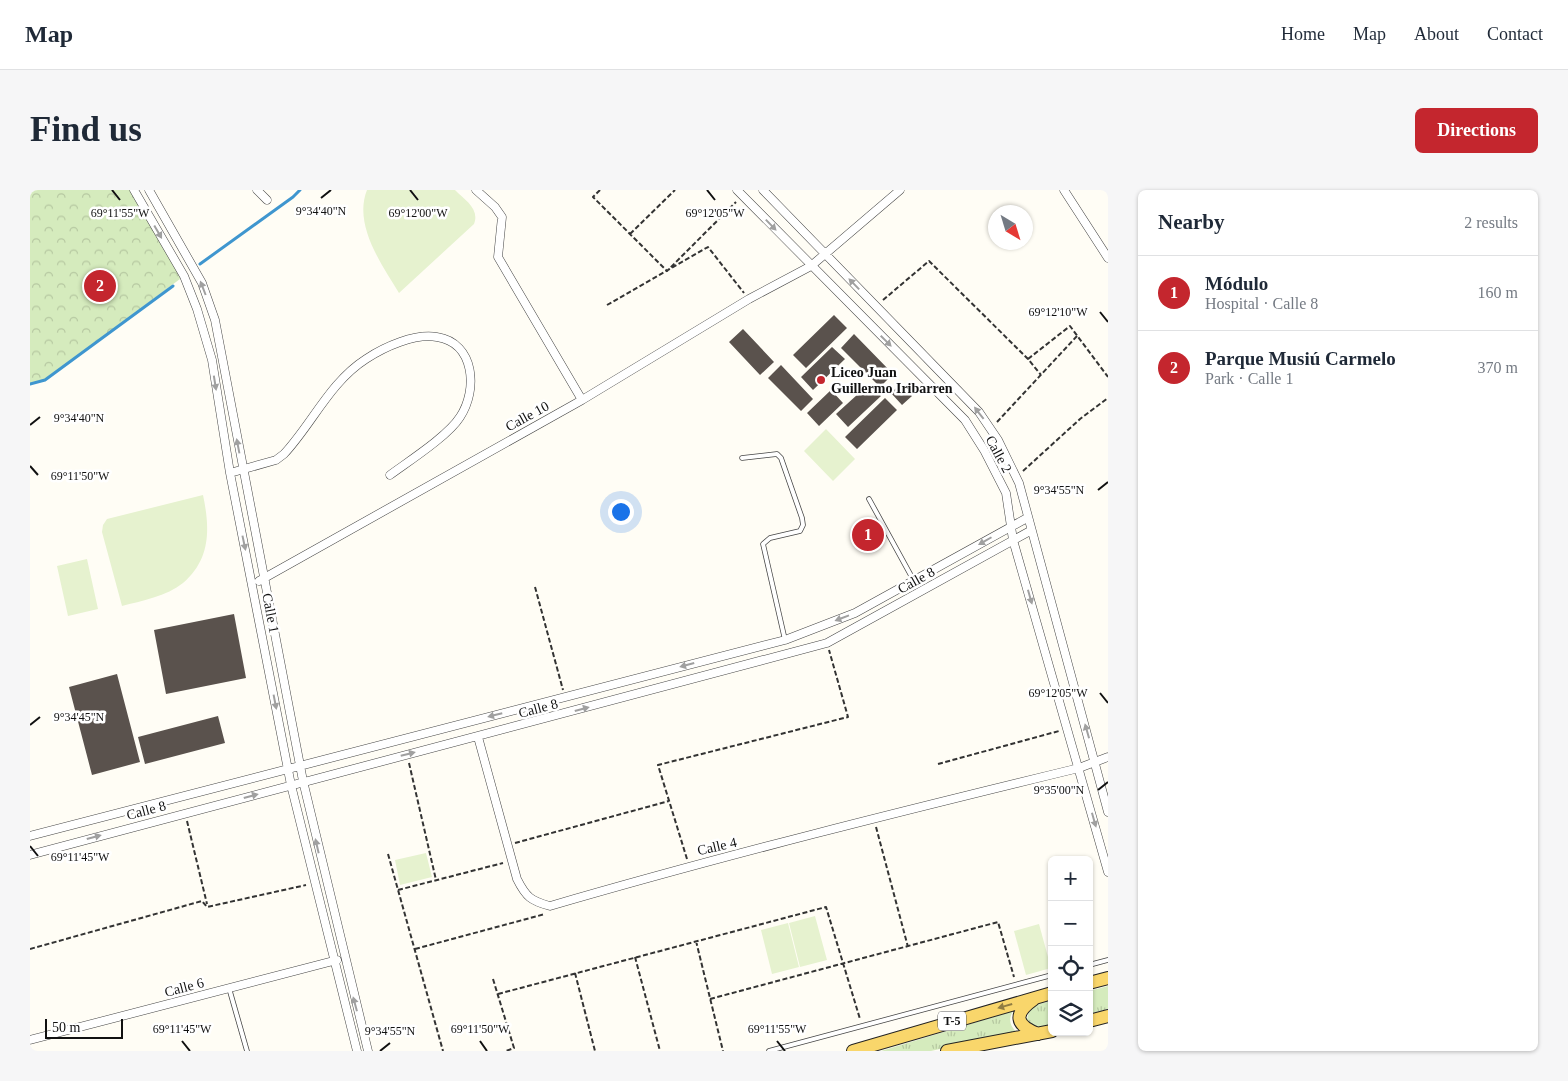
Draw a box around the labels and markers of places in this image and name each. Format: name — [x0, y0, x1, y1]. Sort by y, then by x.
pin: 2 — [84, 267, 116, 305]
place label: Liceo Juan Guillermo Iribarren — [831, 365, 953, 396]
marker: Liceo Juan Guillermo Iribarren — [815, 374, 827, 386]
pin: 1 — [852, 516, 884, 554]

